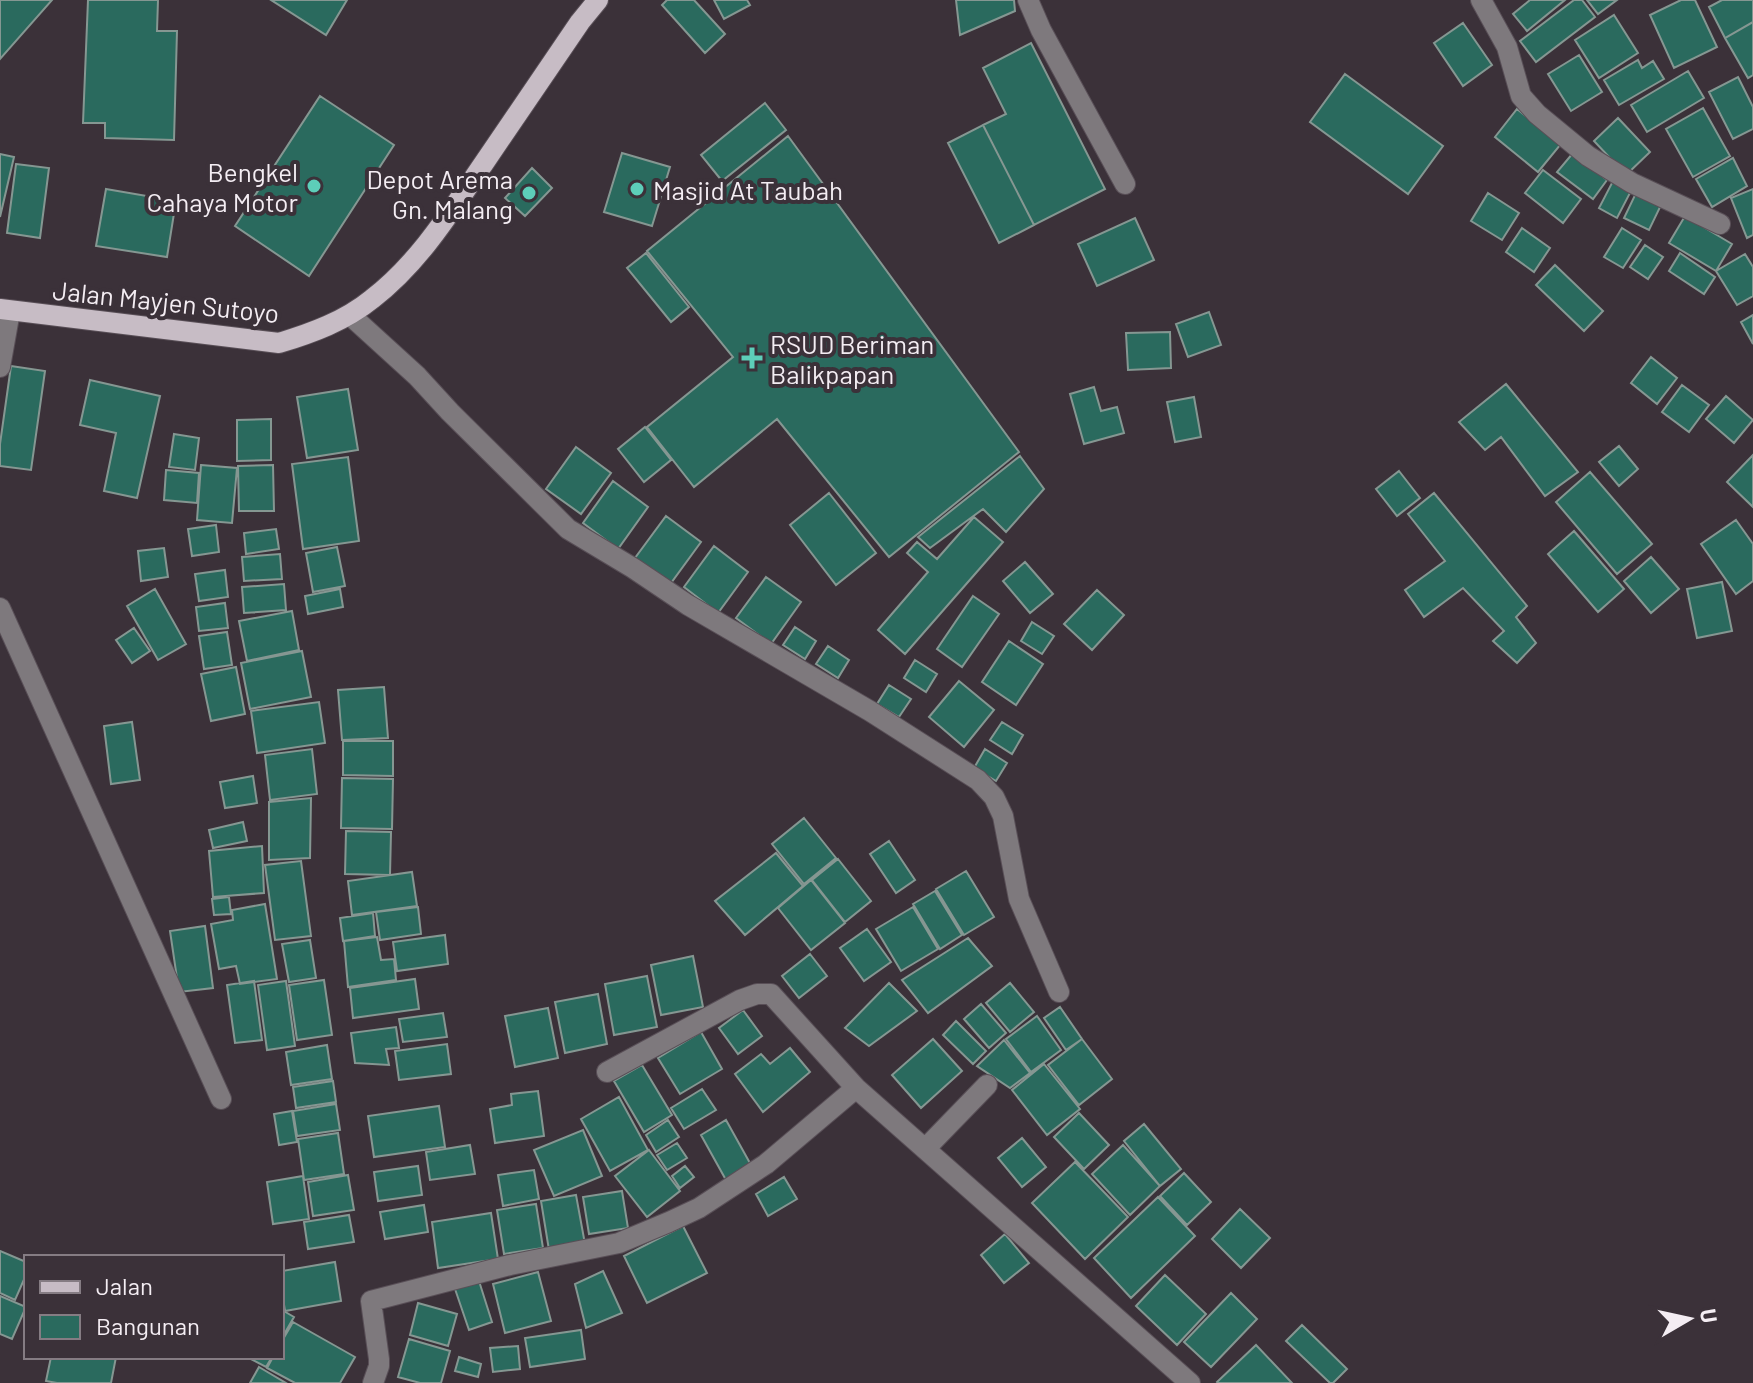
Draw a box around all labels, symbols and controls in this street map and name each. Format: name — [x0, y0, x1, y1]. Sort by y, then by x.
place label: Bengkel Cahaya Motor — [146, 156, 299, 217]
place label: Depot Arema Gn. Malang — [366, 163, 513, 224]
place label: Masjid At Taubah — [653, 174, 843, 205]
marker: Bengkel Cahaya Motor — [305, 177, 323, 195]
marker: Masjid At Taubah — [628, 180, 646, 198]
marker: Depot Arema Gn. Malang — [520, 184, 538, 202]
street label: Jalan Mayjen Sutoyo — [51, 274, 281, 328]
place label: RSUD Beriman Balikpapan — [770, 328, 934, 389]
marker: RSUD Beriman Balikpapan — [741, 347, 763, 369]
legend — [24, 1255, 284, 1359]
text: Jalan — [96, 1271, 153, 1300]
north arrow — [1649, 1279, 1729, 1359]
text: U — [1696, 1307, 1724, 1325]
text: Bangunan — [96, 1311, 200, 1340]

